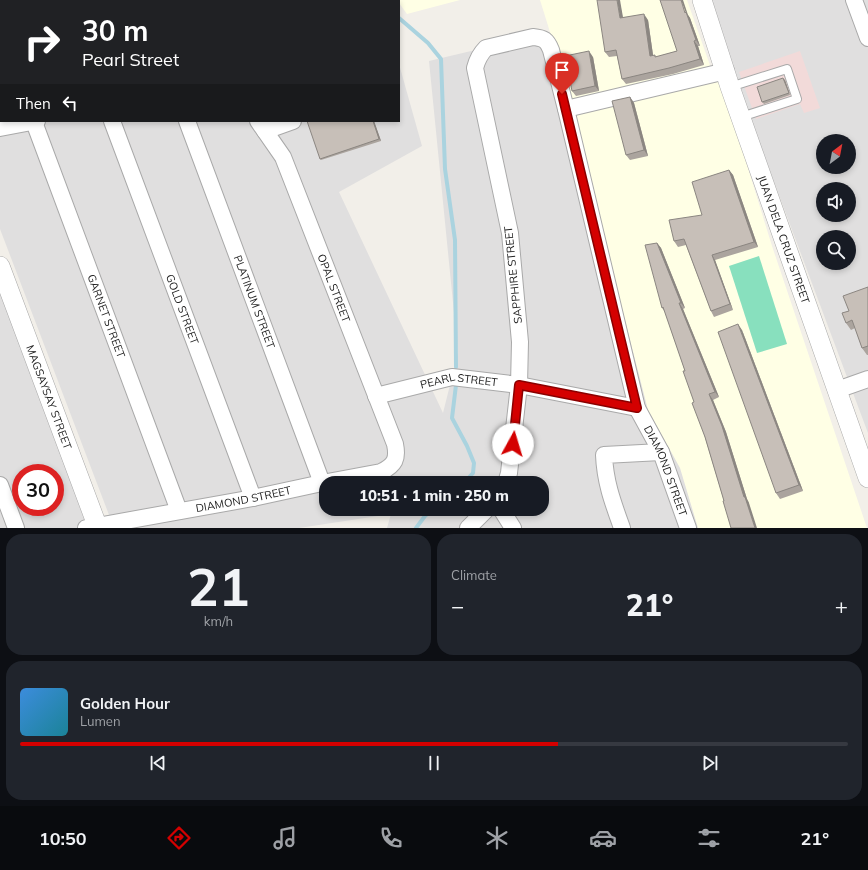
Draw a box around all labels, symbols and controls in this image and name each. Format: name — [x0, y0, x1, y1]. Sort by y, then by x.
text: 30 m — [82, 13, 148, 48]
icon: right — [16, 16, 68, 68]
text: Pearl Street — [82, 48, 179, 71]
pin — [545, 53, 579, 94]
icon: arrive — [551, 59, 573, 81]
icon: left — [59, 92, 81, 114]
text: Then — [16, 94, 51, 113]
north arrow — [816, 134, 856, 174]
map controls — [816, 134, 856, 270]
street label: JUAN DELA CRUZ STREET — [755, 173, 813, 306]
button: sound — [816, 182, 856, 222]
street label: SAPPHIRE STREET — [501, 225, 525, 324]
button: search — [816, 230, 856, 270]
street label: OPAL STREET — [315, 252, 354, 325]
street label: PLATINUM STREET — [231, 253, 278, 351]
street label: GARNET STREET — [84, 272, 128, 360]
street label: GOLD STREET — [163, 272, 202, 347]
street label: MAGSAYSAY STREET — [23, 343, 75, 452]
street label: PEARL STREET — [419, 370, 499, 392]
position arrow — [492, 423, 534, 465]
street label: DIAMOND STREET — [641, 423, 690, 518]
speed limit sign: 30 — [12, 464, 64, 516]
street label: DIAMOND STREET — [195, 483, 293, 515]
text: 10:51 · 1 min · 250 m — [359, 486, 509, 505]
text: 21 — [187, 554, 250, 619]
text: Climate — [451, 567, 497, 583]
text: 21° — [626, 586, 673, 624]
text: − — [451, 592, 464, 620]
text: + — [835, 592, 848, 620]
text: km/h — [204, 613, 233, 629]
text: Golden Hour — [80, 694, 170, 713]
text: Lumen — [80, 713, 121, 729]
icon: previous — [147, 752, 169, 774]
icon: pause — [423, 752, 445, 774]
icon: next — [699, 752, 721, 774]
icon: directions — [165, 824, 193, 852]
icon: music — [271, 824, 299, 852]
icon: phone — [377, 824, 405, 852]
icon: climate — [483, 824, 511, 852]
icon: car — [589, 824, 617, 852]
icon: filters — [695, 824, 723, 852]
text: 10:50 — [39, 827, 87, 850]
text: 21° — [801, 827, 829, 850]

